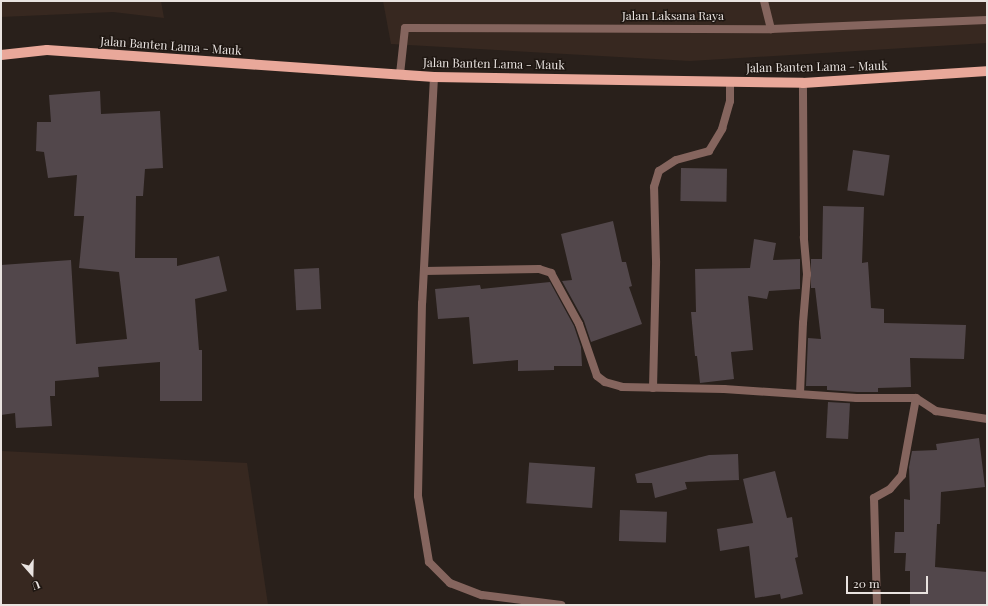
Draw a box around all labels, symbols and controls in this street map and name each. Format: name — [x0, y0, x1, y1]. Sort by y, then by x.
street label: Jalan Laksana Raya — [622, 9, 724, 23]
street label: Jalan Banten Lama - Mauk — [100, 34, 242, 58]
street label: Jalan Banten Lama - Mauk — [423, 56, 565, 72]
street label: Jalan Banten Lama - Mauk — [746, 59, 888, 75]
north arrow — [12, 554, 52, 594]
scale bar — [848, 568, 930, 594]
text: 20 m — [853, 575, 880, 591]
text: U — [30, 577, 42, 594]

